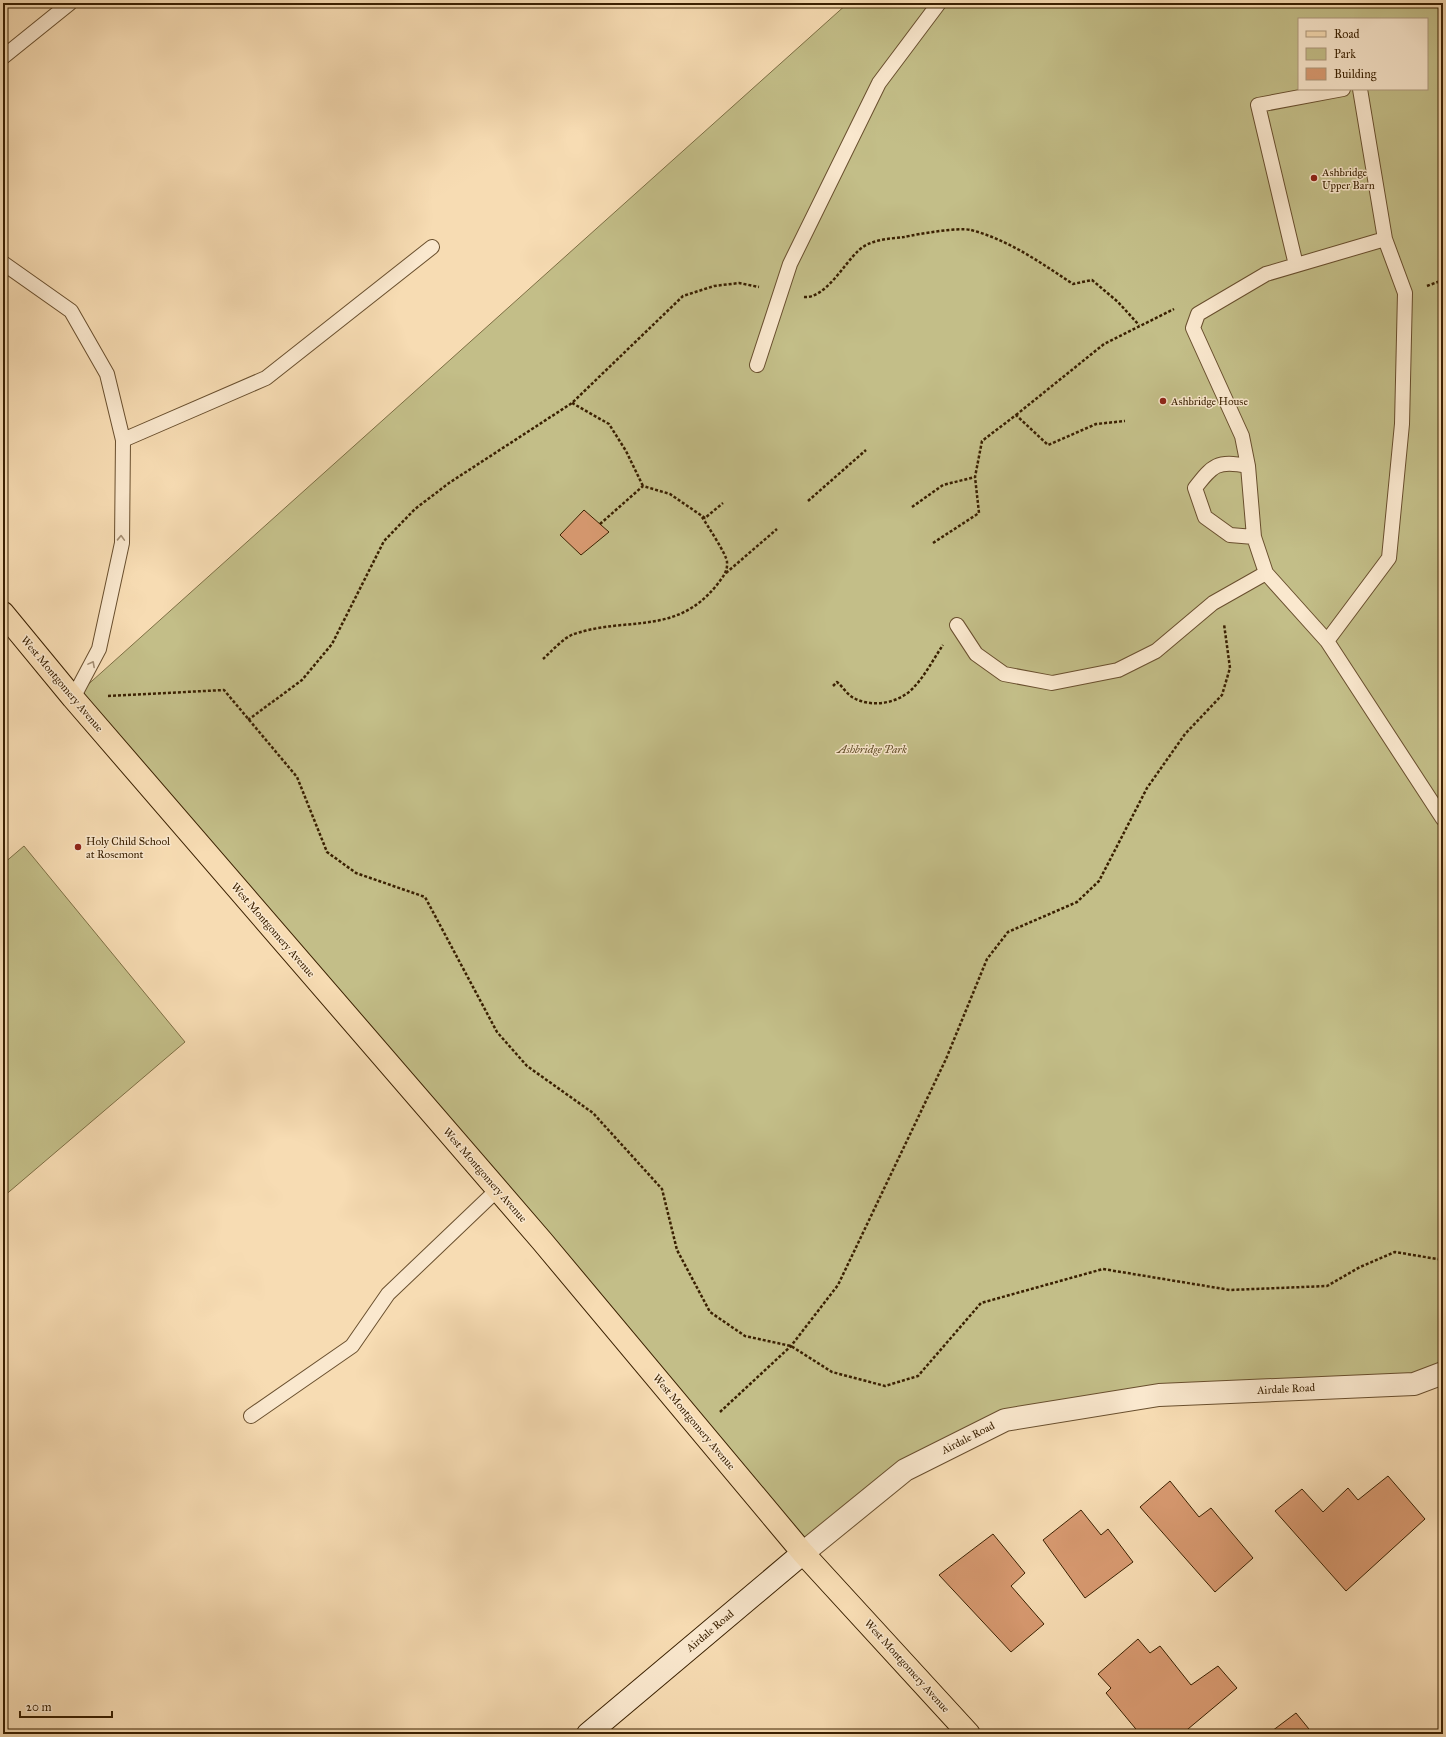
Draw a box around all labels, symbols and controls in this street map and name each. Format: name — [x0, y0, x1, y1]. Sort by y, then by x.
legend — [1298, 18, 1428, 90]
text: Road — [1334, 27, 1360, 41]
text: Park — [1334, 47, 1356, 61]
text: Building — [1334, 67, 1377, 82]
place label: Ashbridge Upper Barn — [1321, 166, 1375, 192]
marker: Ashbridge Upper Barn — [1309, 173, 1319, 183]
place label: Ashbridge House — [1170, 395, 1248, 408]
marker: Ashbridge House — [1158, 396, 1168, 406]
one-way arrow — [117, 535, 126, 541]
street label: West Montgomery Avenue — [18, 634, 106, 735]
one-way arrow — [87, 661, 94, 668]
park label: Ashbridge Park — [836, 743, 907, 756]
place label: Holy Child School at Rosemont — [86, 835, 170, 861]
marker: Holy Child School at Rosemont — [73, 842, 83, 852]
street label: West Montgomery Avenue — [229, 880, 318, 980]
street label: West Montgomery Avenue — [441, 1125, 530, 1225]
street label: West Montgomery Avenue — [650, 1372, 738, 1473]
street label: Airdale Road — [1256, 1381, 1316, 1397]
street label: Airdale Road — [938, 1419, 997, 1457]
street label: Airdale Road — [683, 1607, 737, 1655]
street label: West Montgomery Avenue — [862, 1617, 952, 1715]
scale bar — [20, 1693, 112, 1719]
text: 20 m — [26, 1700, 52, 1714]

